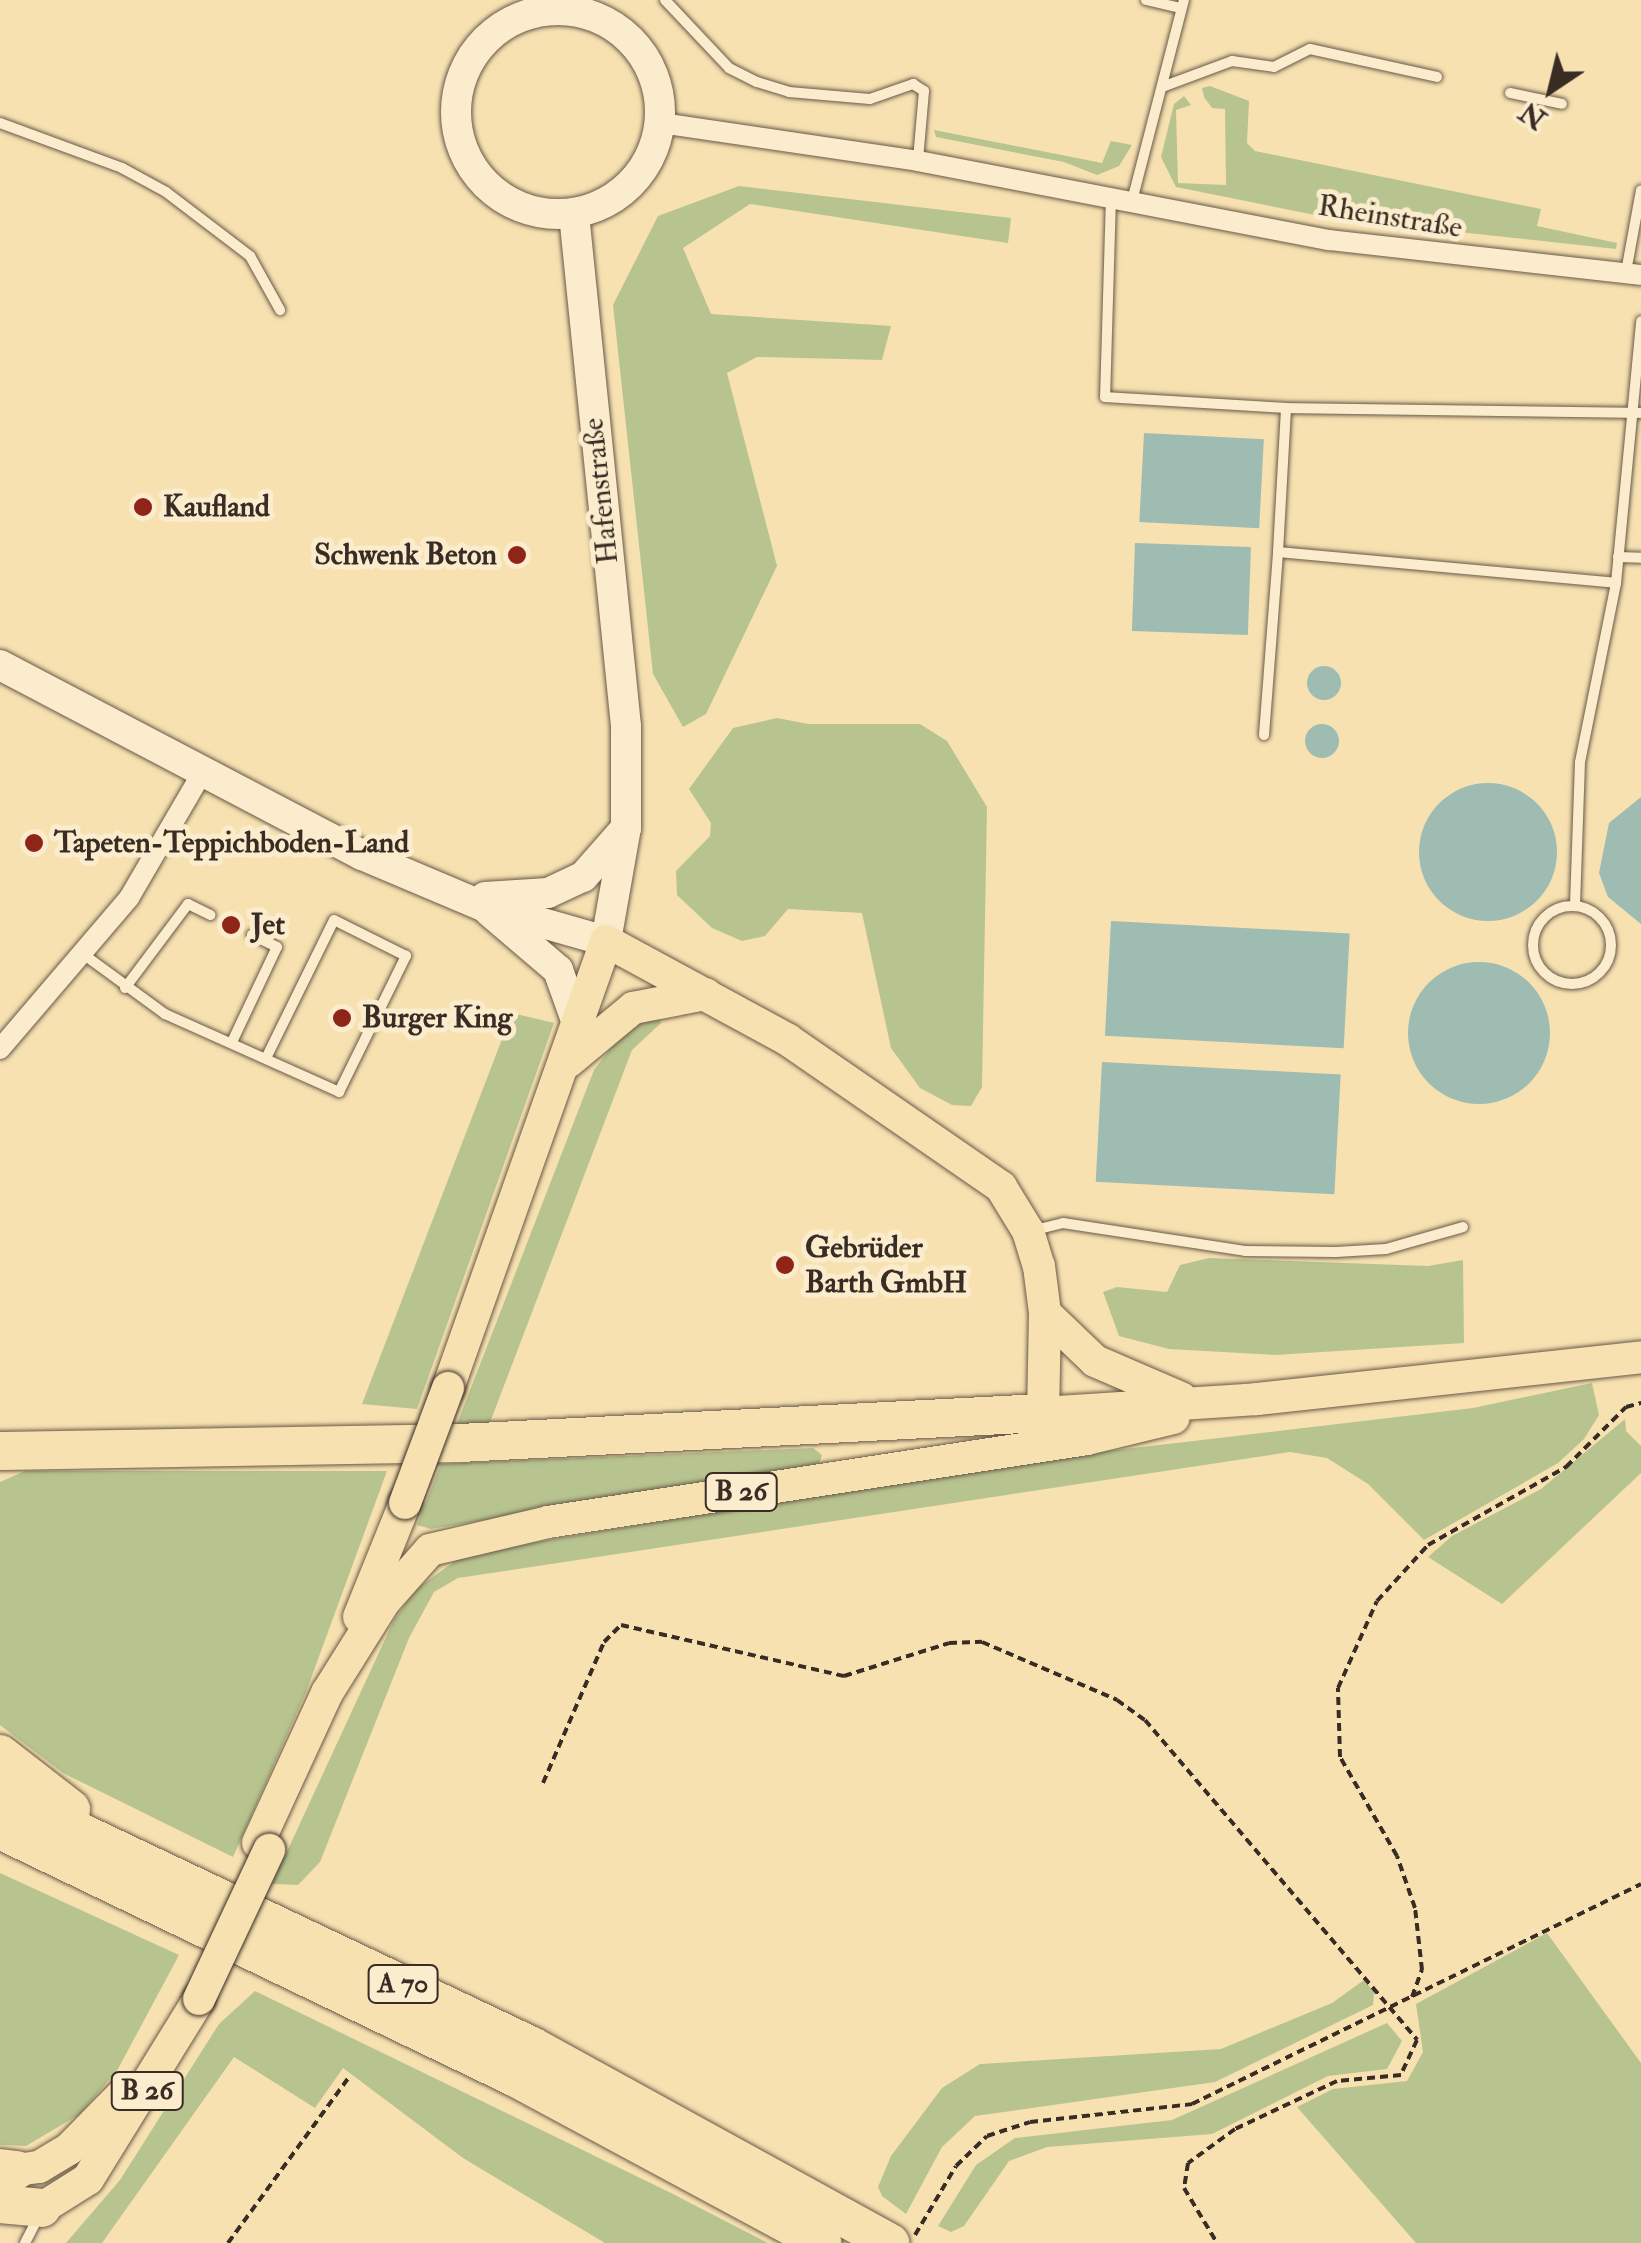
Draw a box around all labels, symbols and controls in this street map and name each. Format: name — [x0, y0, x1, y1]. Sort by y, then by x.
north arrow — [1501, 40, 1601, 140]
text: N — [1513, 93, 1554, 137]
street label: Rheinstraße — [1315, 188, 1465, 246]
street label: Hafenstraße — [575, 416, 627, 566]
place label: Kaufland — [163, 489, 270, 525]
marker: Kaufland — [132, 496, 154, 518]
place label: Schwenk Beton — [314, 537, 497, 573]
marker: Schwenk Beton — [506, 544, 528, 566]
place label: Tapeten-Teppichboden-Land — [54, 825, 409, 861]
marker: Tapeten-Teppichboden-Land — [23, 832, 45, 854]
place label: Jet — [251, 907, 285, 943]
marker: Jet — [220, 914, 242, 936]
place label: Burger King — [362, 1000, 512, 1036]
marker: Burger King — [331, 1007, 353, 1029]
place label: Gebrüder Barth GmbH — [805, 1230, 967, 1300]
marker: Gebrüder Barth GmbH — [774, 1254, 796, 1276]
road number: B 26 — [704, 1469, 778, 1515]
road number: A 70 — [366, 1961, 440, 2007]
road number: B 26 — [110, 2068, 184, 2114]

